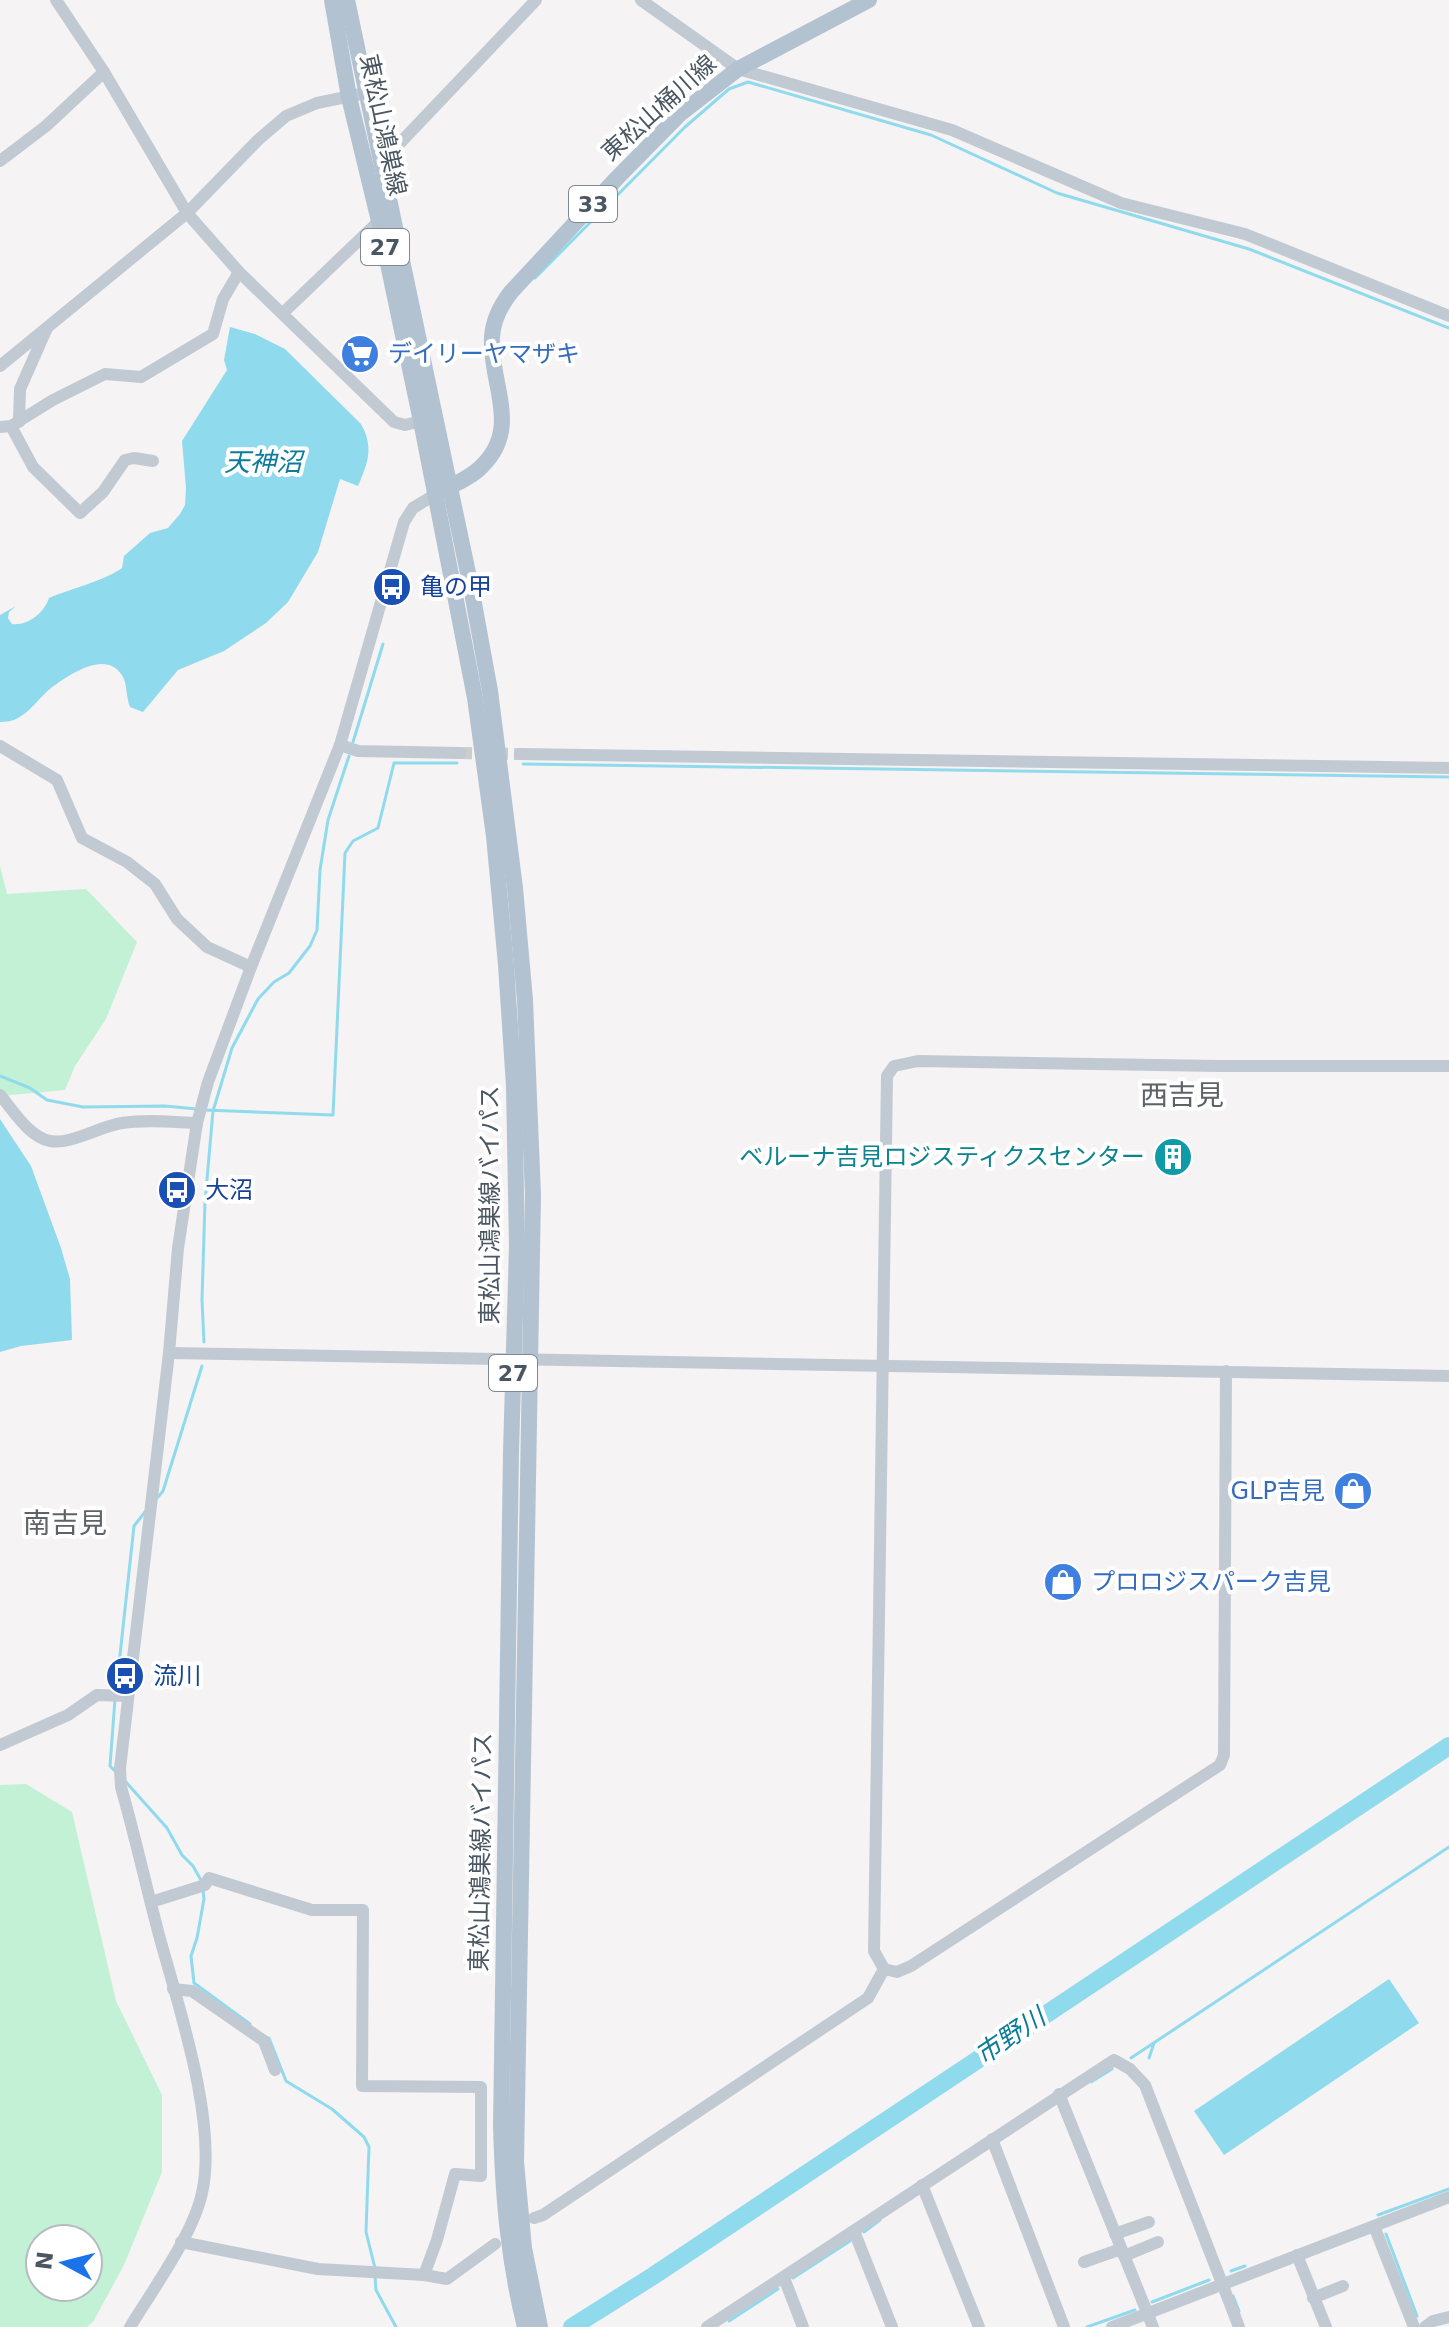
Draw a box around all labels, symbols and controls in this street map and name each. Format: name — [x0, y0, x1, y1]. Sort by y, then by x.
street label: 東松山桶川線 — [596, 49, 722, 167]
street label: 東松山鴻巣線 — [354, 52, 412, 198]
road number: 33 — [569, 186, 617, 222]
road number: 27 — [361, 229, 409, 265]
supermarket icon: デイリーヤマザキ — [339, 333, 381, 375]
place label: デイリーヤマザキ — [388, 340, 580, 368]
water label: 天神沼 — [224, 447, 306, 477]
bus stop icon: 亀の甲 — [371, 566, 413, 608]
place label: 亀の甲 — [420, 573, 492, 601]
district label: 西吉見 — [1140, 1079, 1224, 1112]
street label: 東松山鴻巣線バイパス — [476, 1085, 504, 1325]
building icon: ベルーナ吉見ロジスティクスセンター — [1152, 1136, 1194, 1178]
place label: ベルーナ吉見ロジスティクスセンター — [739, 1143, 1145, 1171]
bus stop icon: 大沼 — [156, 1169, 198, 1211]
place label: 大沼 — [205, 1176, 253, 1204]
road number: 27 — [489, 1355, 537, 1391]
shop icon: GLP吉見 — [1332, 1470, 1374, 1512]
place label: GLP吉見 — [1231, 1477, 1325, 1505]
district label: 南吉見 — [23, 1507, 107, 1540]
shop icon: プロロジスパーク吉見 — [1042, 1561, 1084, 1603]
place label: プロロジスパーク吉見 — [1091, 1568, 1331, 1596]
bus stop icon: 流川 — [104, 1655, 146, 1697]
place label: 流川 — [153, 1662, 201, 1690]
street label: 東松山鴻巣線バイパス — [465, 1732, 497, 1972]
water label: 市野川 — [969, 2000, 1053, 2070]
north arrow — [24, 2223, 104, 2303]
text: N — [31, 2250, 58, 2271]

